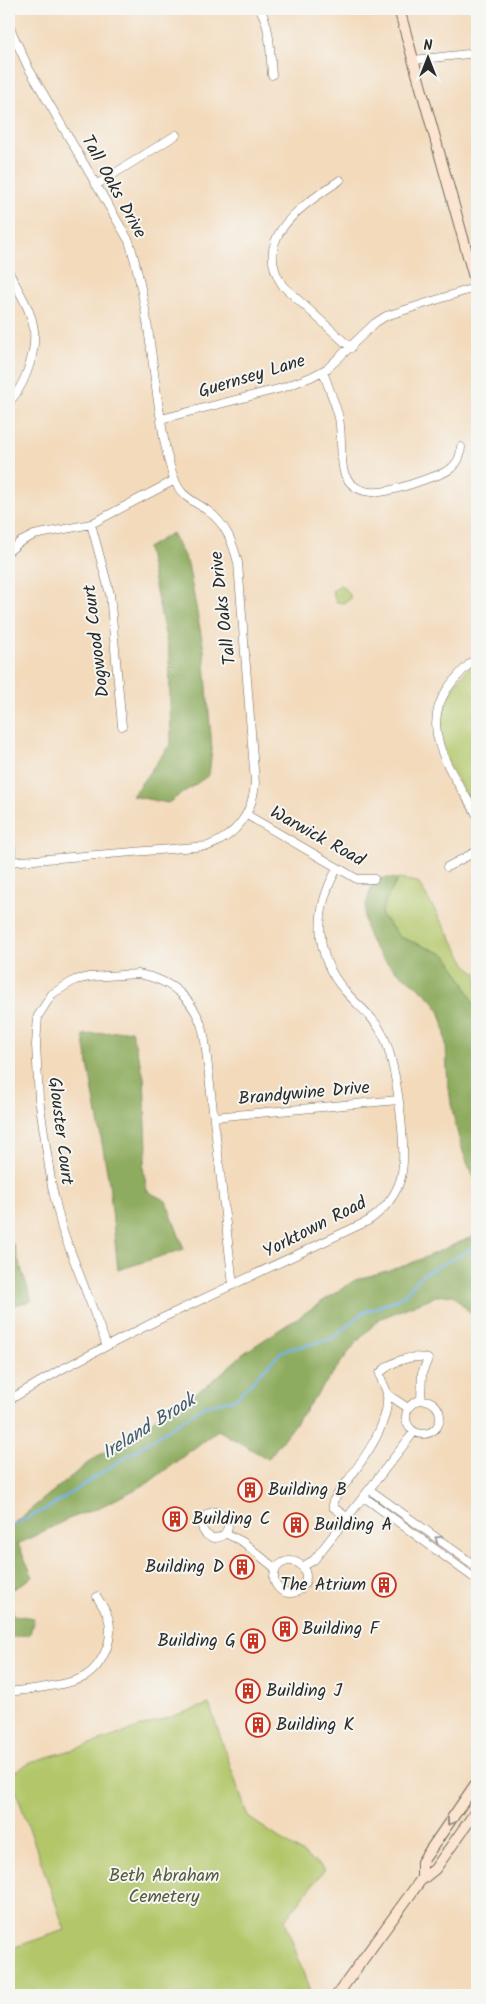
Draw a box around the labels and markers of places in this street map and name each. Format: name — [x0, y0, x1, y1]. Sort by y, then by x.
place label: Building B — [268, 1476, 347, 1505]
building icon: Building B — [237, 1477, 263, 1503]
place label: Building C — [192, 1505, 270, 1534]
building icon: Building C — [162, 1506, 188, 1532]
place label: Building A — [314, 1511, 392, 1540]
building icon: Building A — [283, 1512, 309, 1538]
place label: Building D — [145, 1553, 224, 1582]
building icon: Building D — [229, 1554, 255, 1580]
place label: The Atrium — [280, 1571, 366, 1600]
building icon: The Atrium — [371, 1572, 397, 1598]
place label: Building F — [302, 1615, 380, 1644]
building icon: Building F — [272, 1616, 298, 1642]
place label: Building G — [158, 1627, 236, 1656]
building icon: Building G — [240, 1628, 266, 1654]
place label: Building J — [266, 1677, 342, 1706]
building icon: Building J — [235, 1678, 261, 1704]
place label: Building K — [276, 1711, 354, 1740]
building icon: Building K — [245, 1712, 271, 1738]

